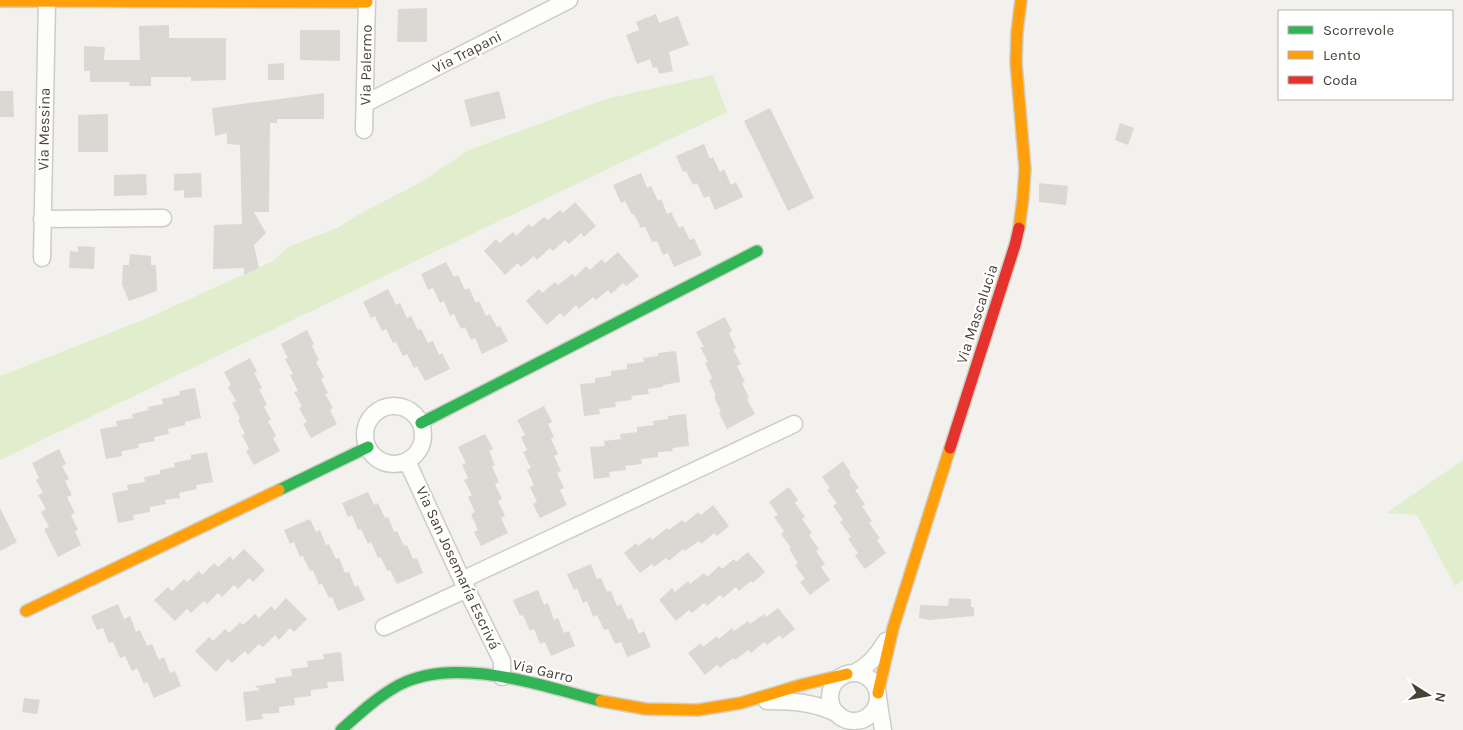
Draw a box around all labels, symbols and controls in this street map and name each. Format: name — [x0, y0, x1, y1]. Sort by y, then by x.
legend — [1278, 10, 1453, 100]
text: Scorrevole — [1323, 21, 1394, 39]
street label: Via Palermo — [356, 24, 376, 106]
street label: Via Trapani — [429, 27, 505, 77]
text: Lento — [1323, 46, 1361, 64]
text: Coda — [1323, 71, 1358, 89]
street label: Via Messina — [34, 88, 54, 170]
street label: Via Mascalucia — [952, 262, 1002, 366]
street label: Via San Josemaría Escrivá — [412, 483, 504, 653]
street label: Via Garro — [511, 655, 575, 687]
north arrow — [1403, 670, 1453, 720]
text: N — [1431, 691, 1450, 704]

